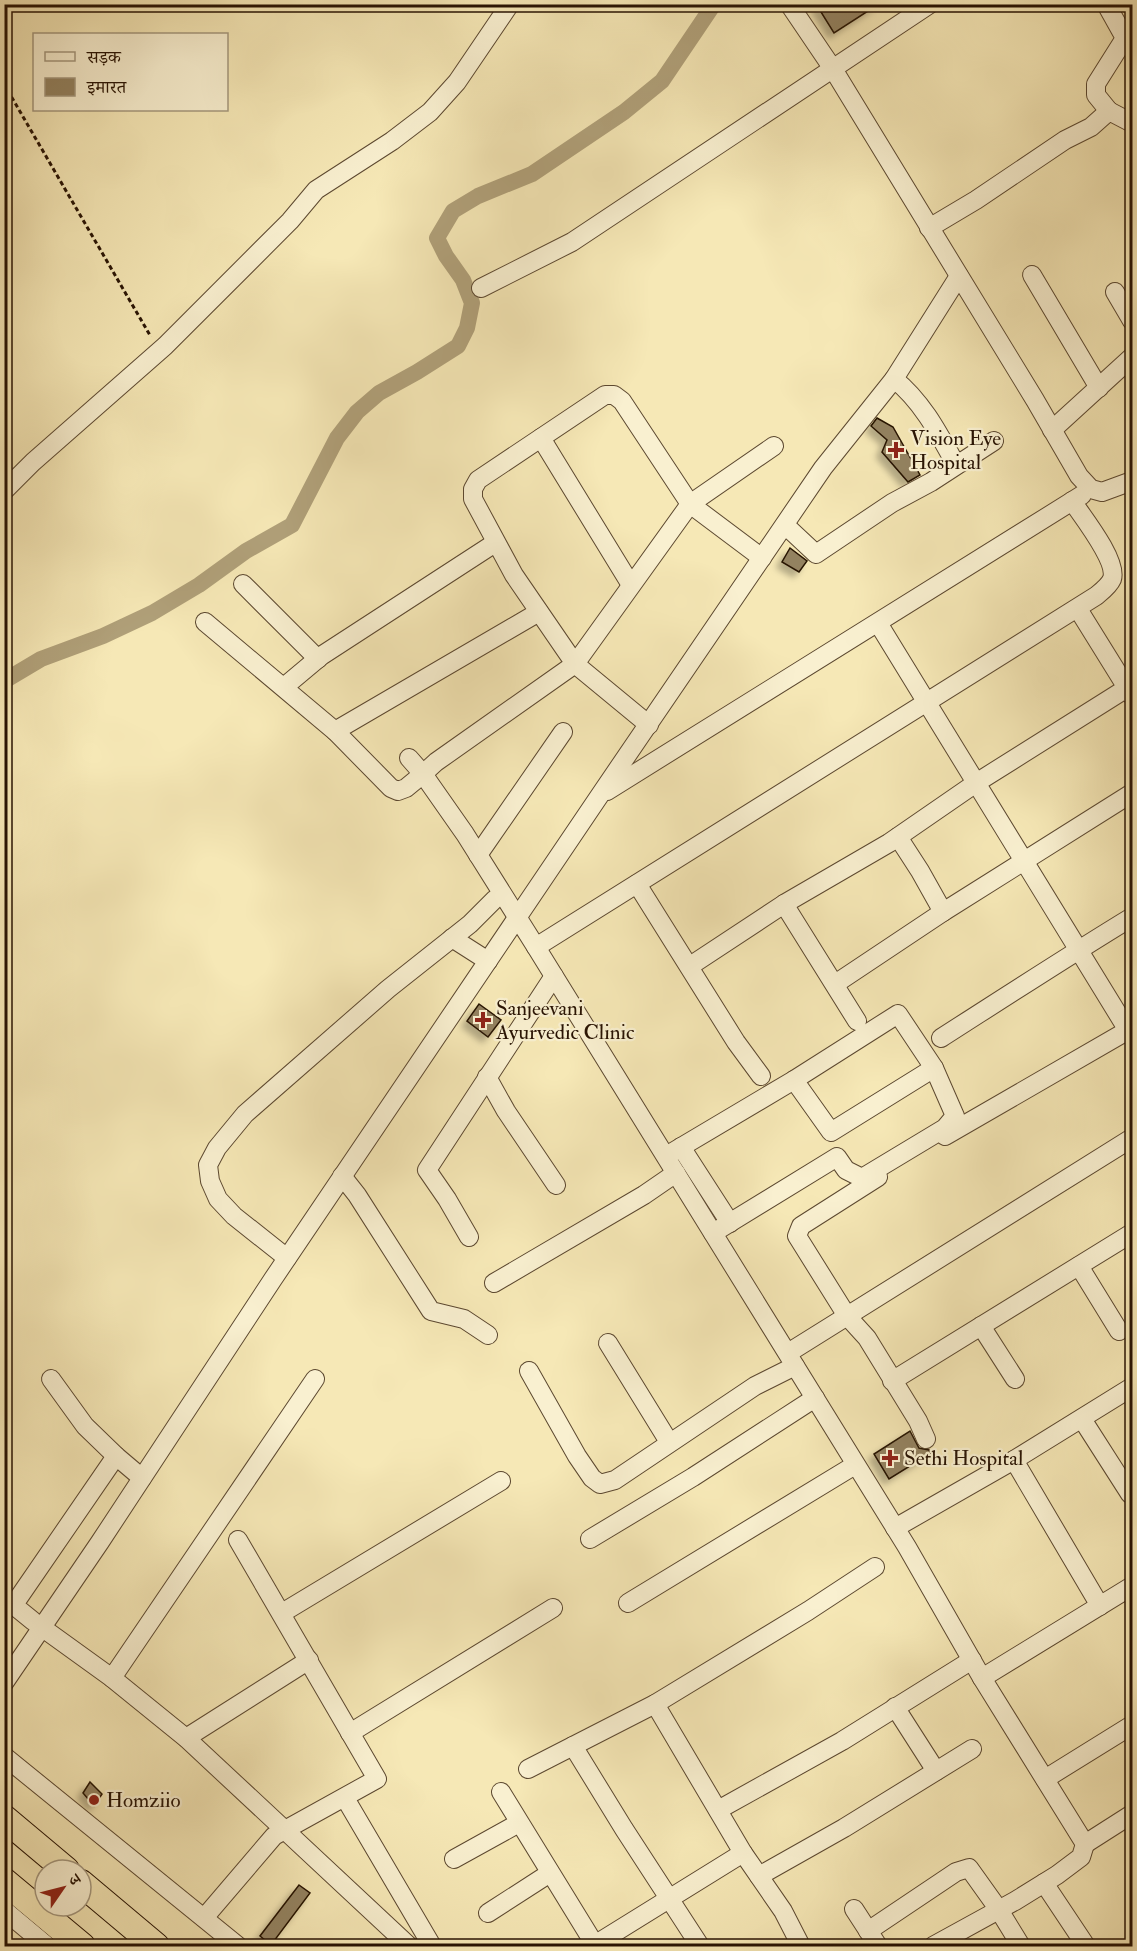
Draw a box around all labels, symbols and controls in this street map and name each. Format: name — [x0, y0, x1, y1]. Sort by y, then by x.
legend — [33, 33, 228, 111]
text: सड़क — [86, 46, 122, 69]
text: इमारत — [86, 76, 127, 99]
place label: Vision Eye Hospital — [910, 425, 1001, 476]
marker: Vision Eye Hospital — [887, 441, 905, 459]
place label: Sanjeevani Ayurvedic Clinic — [495, 995, 635, 1046]
marker: Sanjeevani Ayurvedic Clinic — [474, 1011, 492, 1029]
place label: Sethi Hospital — [904, 1445, 1024, 1472]
marker: Sethi Hospital — [881, 1449, 899, 1467]
place label: Homziio — [106, 1787, 181, 1814]
marker: Homziio — [87, 1793, 101, 1807]
north arrow — [33, 1858, 93, 1918]
text: उ — [63, 1870, 86, 1891]

